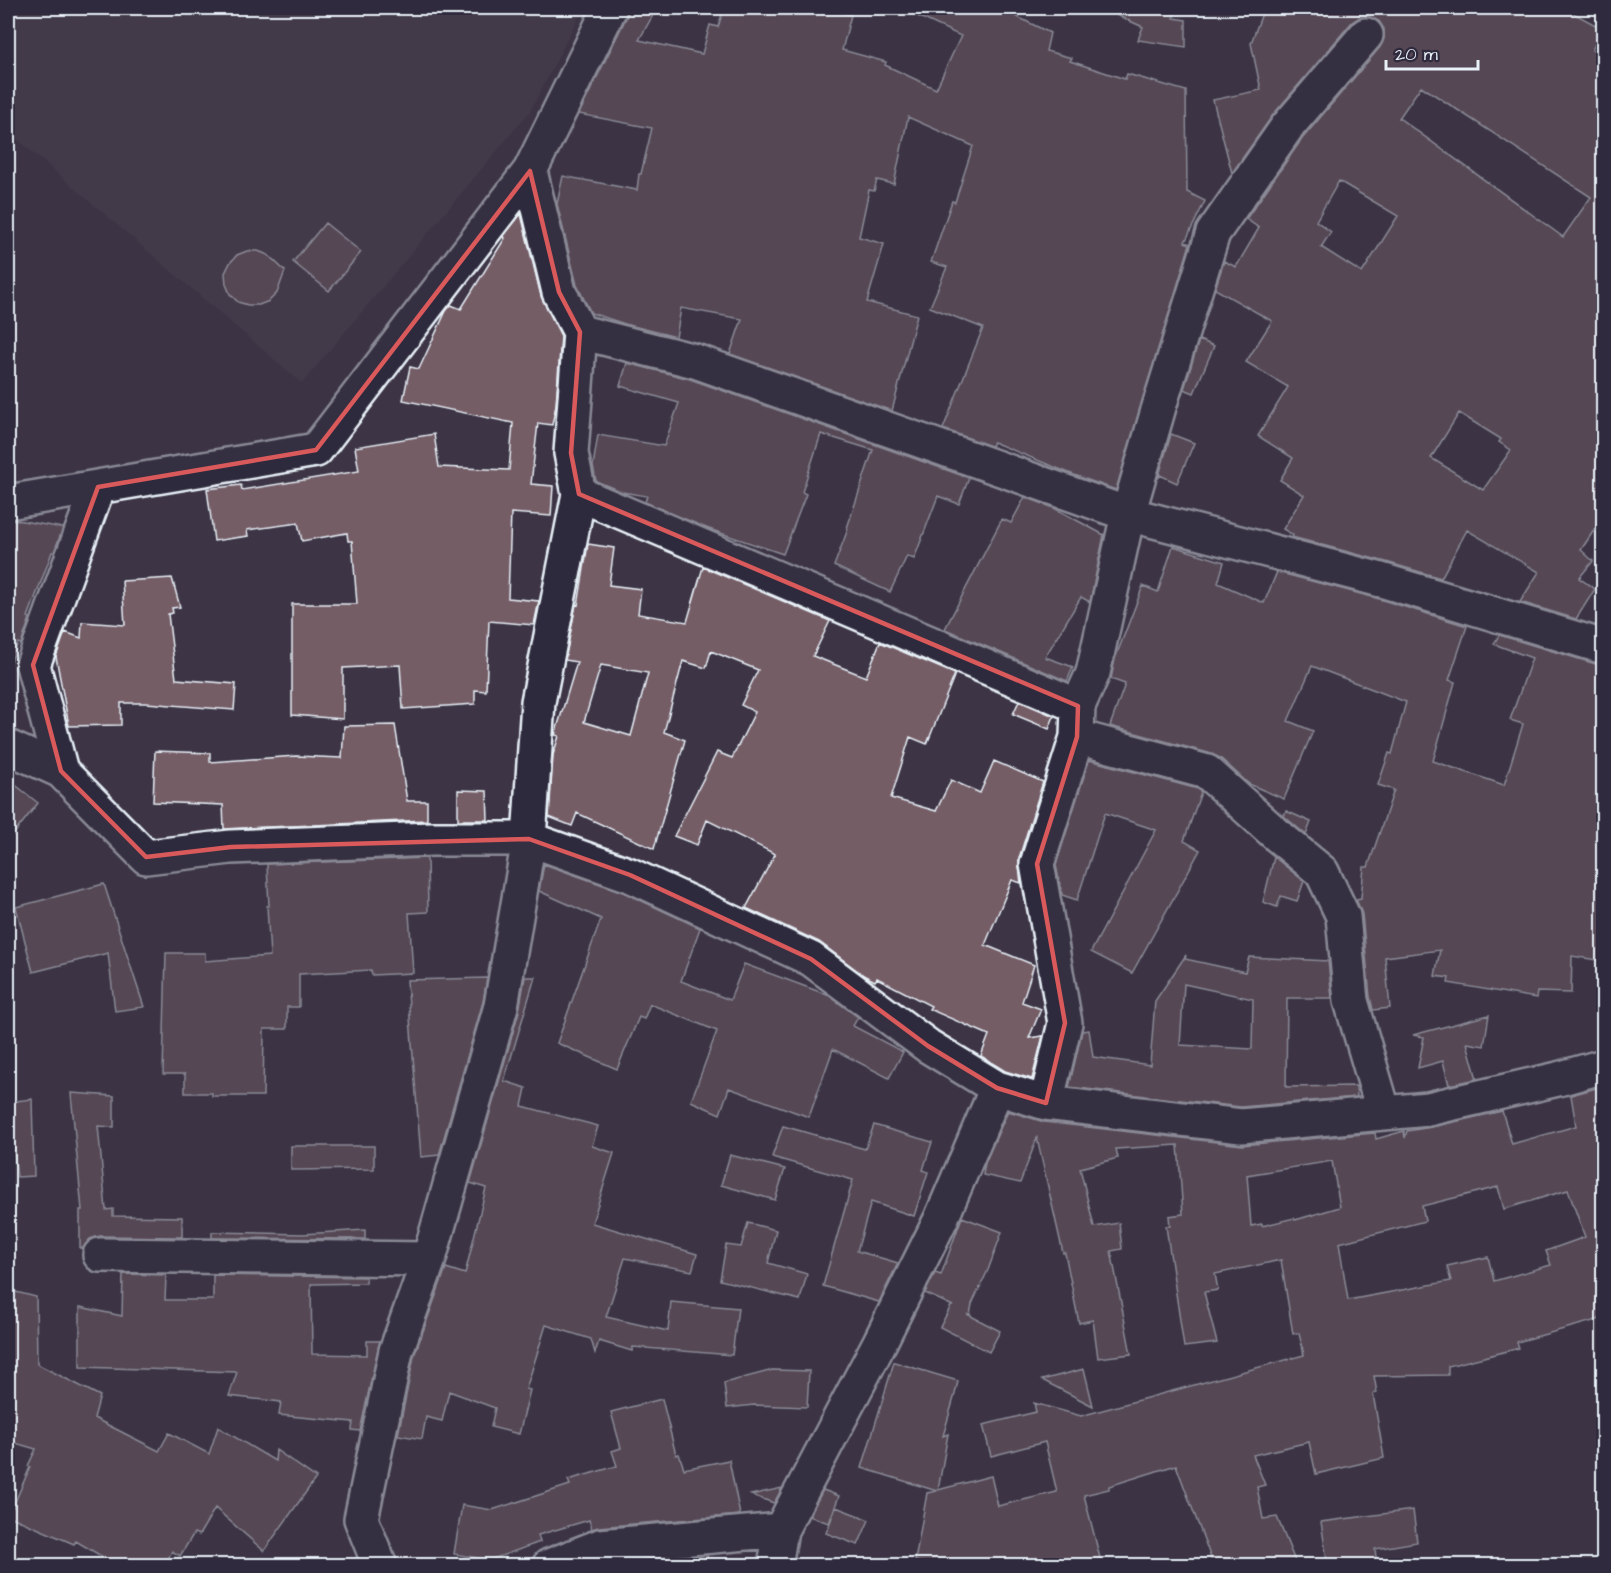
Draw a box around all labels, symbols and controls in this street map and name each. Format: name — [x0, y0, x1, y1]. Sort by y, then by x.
scale bar — [1386, 33, 1478, 71]
text: 20 m — [1395, 42, 1438, 67]

